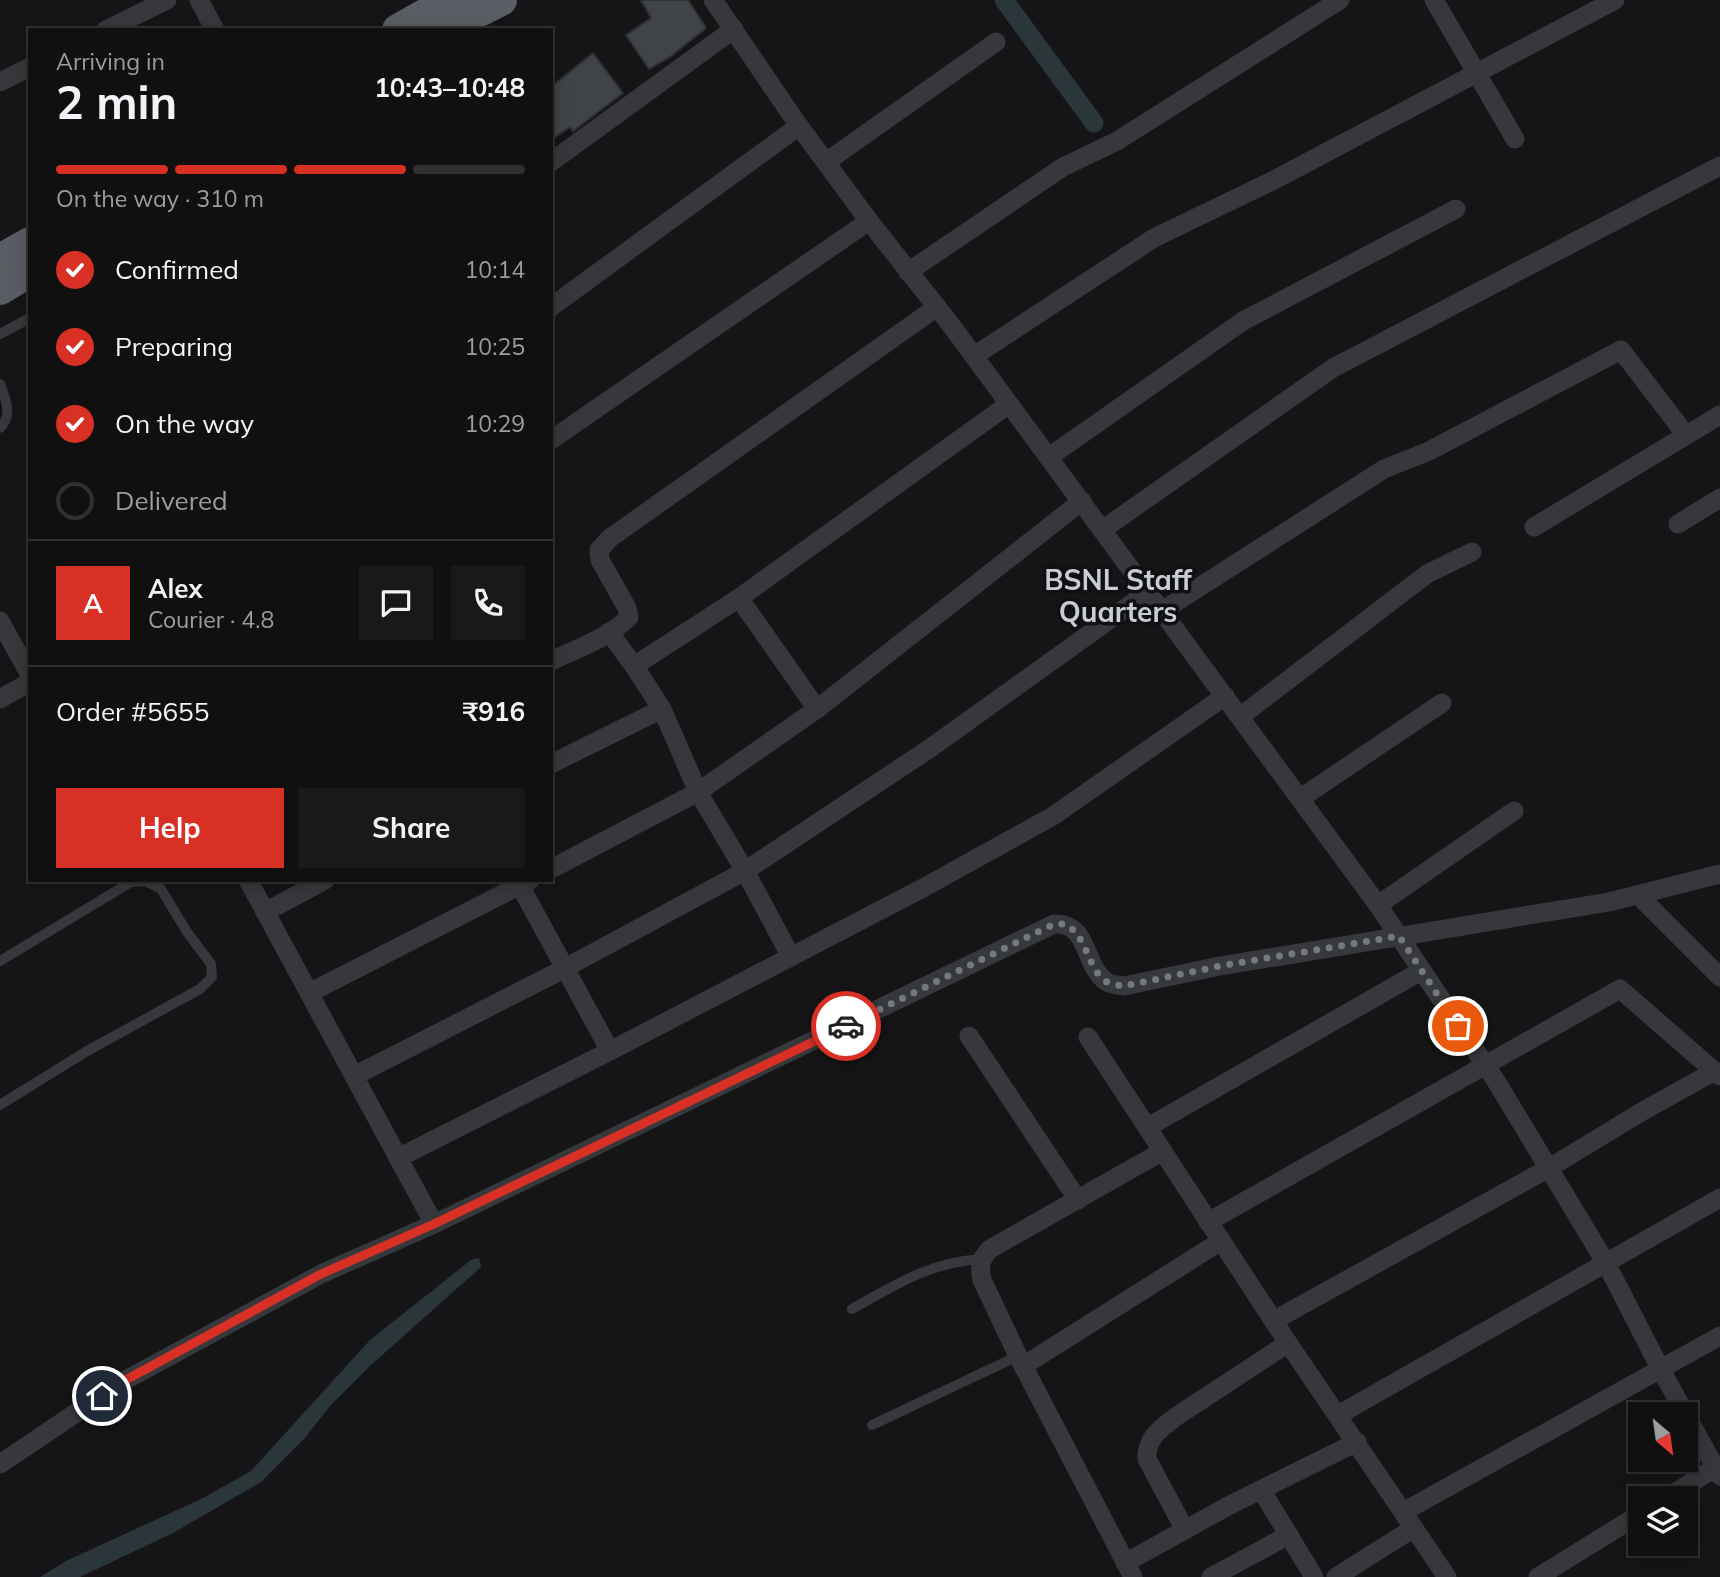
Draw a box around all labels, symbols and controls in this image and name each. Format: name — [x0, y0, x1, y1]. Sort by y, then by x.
text: Arriving in — [56, 47, 165, 76]
text: 10:43–10:48 — [374, 71, 525, 104]
text: 2 min — [56, 73, 177, 131]
text: On the way · 310 m — [56, 184, 264, 213]
icon: check — [56, 251, 94, 289]
text: Confirmed — [115, 253, 239, 286]
text: 10:14 — [465, 255, 525, 284]
icon: check — [56, 328, 94, 366]
text: Preparing — [115, 330, 233, 363]
text: 10:25 — [465, 332, 525, 361]
icon: check — [56, 405, 94, 443]
text: On the way — [115, 407, 254, 440]
text: 10:29 — [465, 409, 525, 438]
text: Delivered — [115, 484, 228, 517]
district label: BSNL Staff Quarters — [1044, 562, 1193, 629]
button: chat — [359, 566, 433, 640]
button: phone — [451, 566, 525, 640]
text: Alex — [148, 572, 203, 605]
text: A — [83, 587, 103, 620]
text: Courier · 4.8 — [148, 605, 274, 634]
text: Order #5655 — [56, 695, 209, 728]
text: ₹916 — [463, 695, 525, 728]
button: Help — [56, 788, 284, 868]
button: Share — [298, 788, 525, 868]
courier — [811, 991, 881, 1061]
pin — [1428, 996, 1488, 1056]
icon: car — [827, 1007, 865, 1045]
icon: bag — [1439, 1007, 1477, 1045]
pin — [72, 1366, 132, 1426]
icon: home — [83, 1377, 121, 1415]
north arrow — [1628, 1402, 1698, 1472]
map controls — [1628, 1402, 1698, 1556]
button: layers — [1628, 1486, 1698, 1556]

